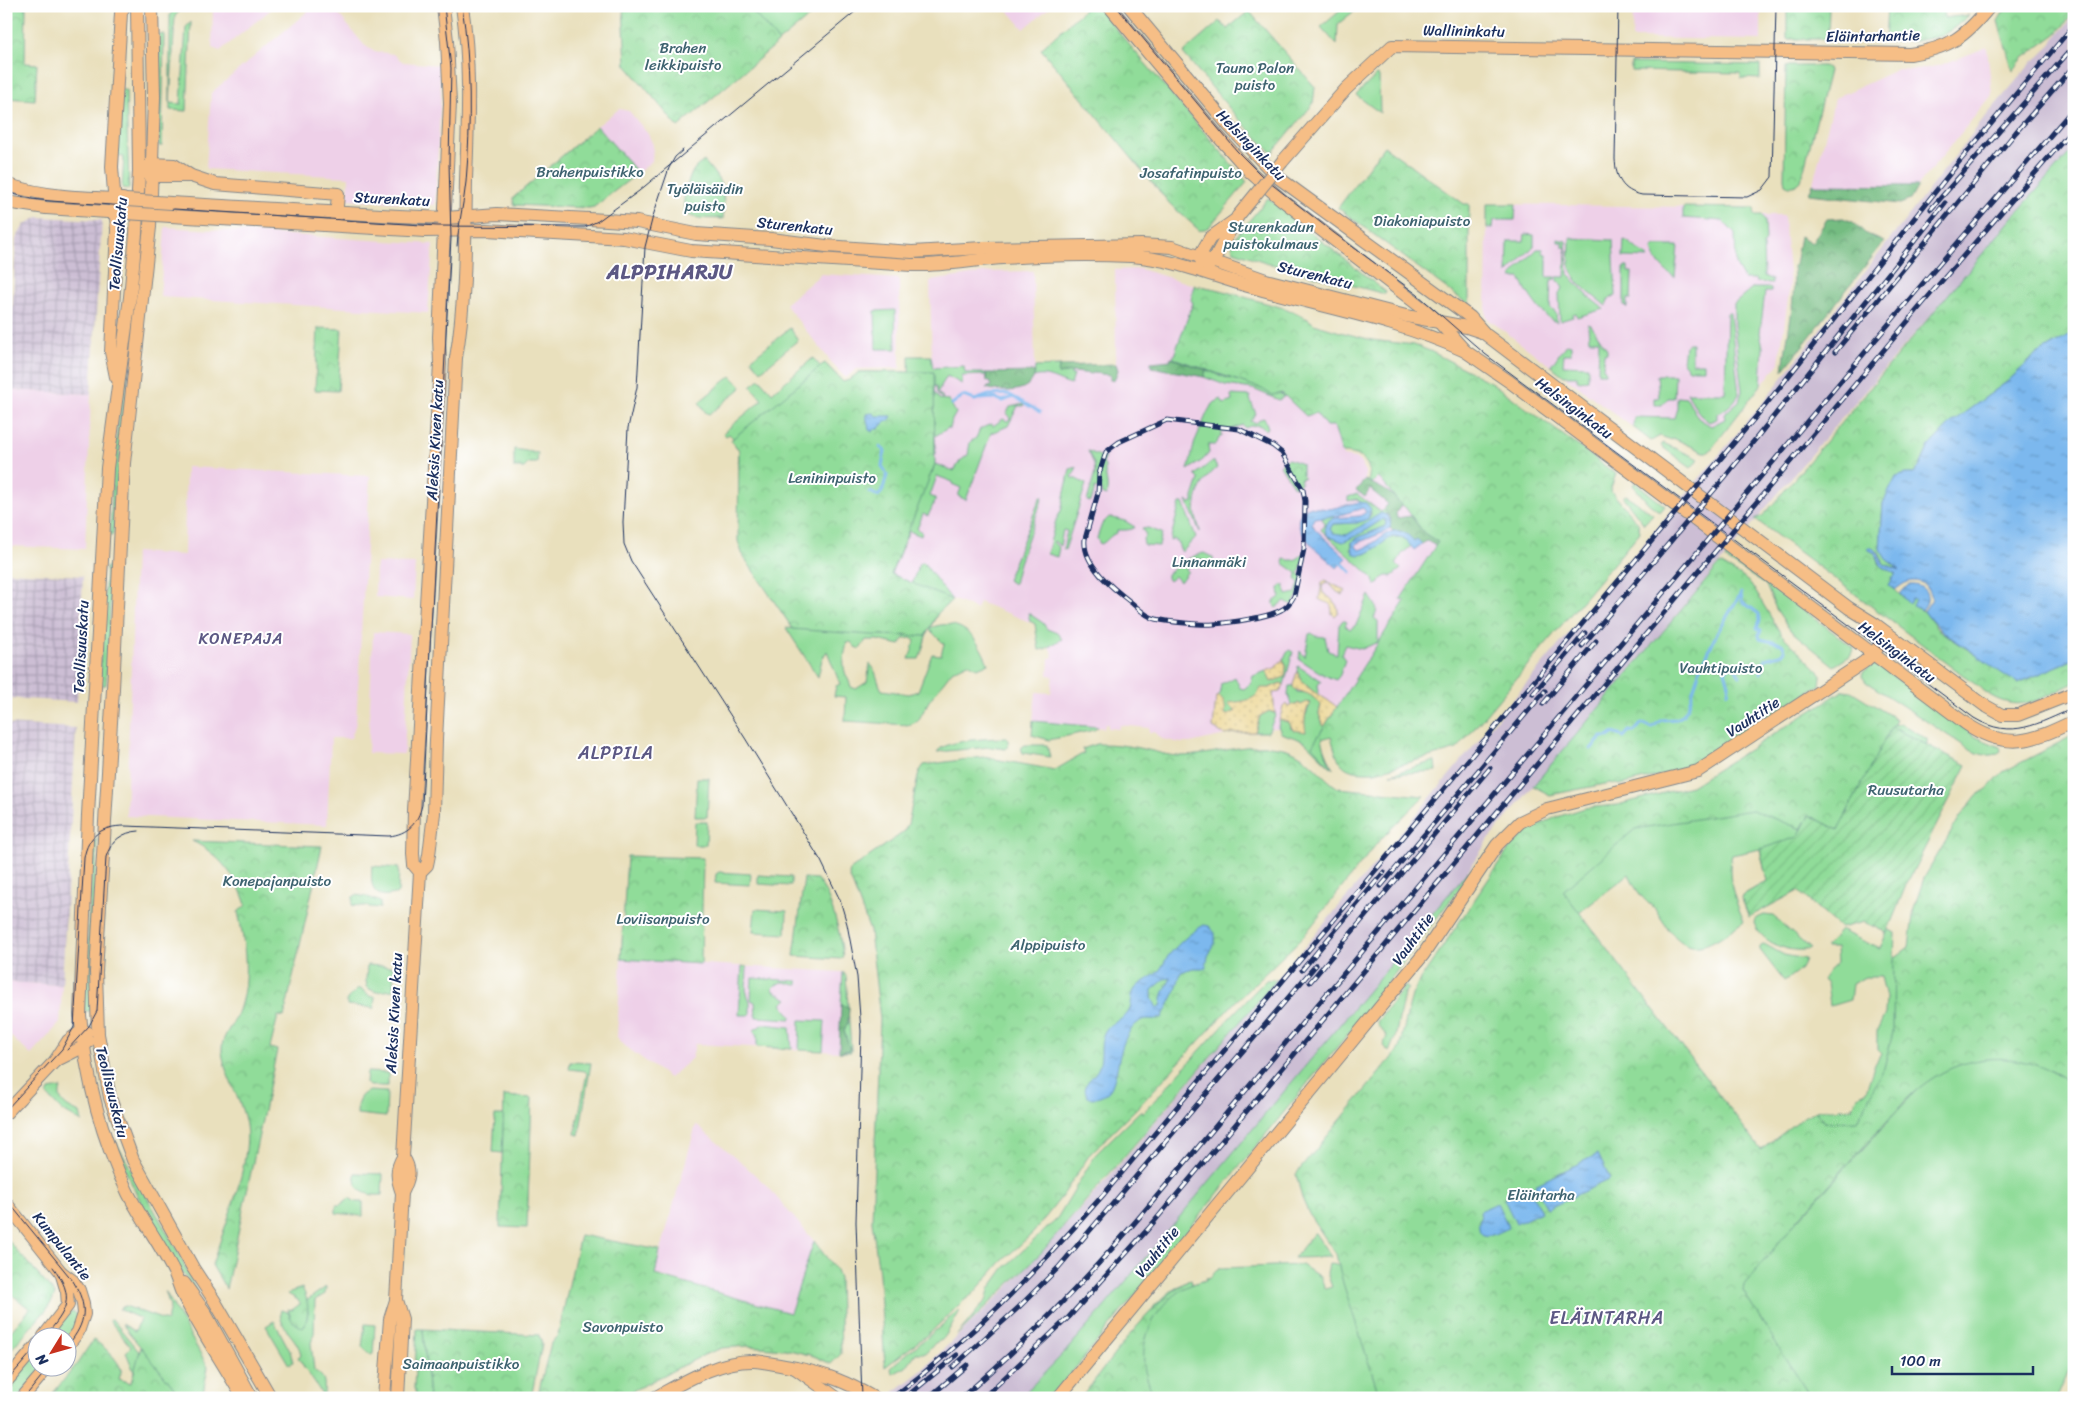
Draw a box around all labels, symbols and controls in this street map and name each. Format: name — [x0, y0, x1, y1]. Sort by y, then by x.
street label: Wallininkatu — [1423, 17, 1505, 45]
street label: Eläintarhantie — [1826, 22, 1921, 50]
park label: Brahen leikkipuisto — [645, 35, 722, 78]
park label: Tauno Palon puisto — [1216, 55, 1294, 98]
street label: Helsinginkatu — [1210, 103, 1292, 187]
park label: Brahenpuistikko — [536, 159, 644, 185]
park label: Josafatinpuisto — [1139, 160, 1242, 186]
park label: Työläisäidin puisto — [667, 176, 743, 219]
street label: Sturenkatu — [353, 184, 431, 214]
street label: Teollisuuskatu — [101, 196, 135, 292]
park label: Diakoniapuisto — [1374, 208, 1471, 234]
street label: Sturenkatu — [756, 209, 834, 243]
park label: Sturenkadun puistokulmaus — [1223, 214, 1318, 257]
street label: Sturenkatu — [1275, 253, 1355, 297]
district label: ALPPIHARJU — [606, 255, 733, 290]
street label: Helsinginkatu — [1530, 370, 1618, 446]
street label: Aleksis Kiven katu — [419, 379, 451, 502]
park label: Lenininpuisto — [788, 465, 876, 491]
park label: Linnanmäki — [1172, 549, 1247, 575]
street label: Teollisuuskatu — [66, 600, 96, 694]
street label: Helsinginkatu — [1853, 614, 1941, 690]
district label: KONEPAJA — [199, 624, 283, 653]
park label: Vauhtipuisto — [1680, 655, 1763, 681]
street label: Vauhtitie — [1721, 690, 1785, 744]
district label: ALPPILA — [577, 737, 654, 769]
park label: Ruusutarha — [1868, 777, 1944, 803]
park label: Konepajanpuisto — [223, 868, 332, 894]
park label: Loviisanpuisto — [616, 906, 710, 932]
street label: Vauhtitie — [1385, 907, 1441, 971]
park label: Alppipuisto — [1010, 932, 1086, 958]
street label: Aleksis Kiven katu — [378, 952, 410, 1075]
street label: Teollisuuskatu — [88, 1043, 136, 1141]
park label: Eläintarha — [1507, 1182, 1575, 1208]
street label: Kumpulantie — [26, 1206, 98, 1287]
street label: Vauhtitie — [1128, 1220, 1186, 1283]
district label: ELÄINTARHA — [1550, 1302, 1664, 1334]
park label: Savonpuisto — [583, 1314, 664, 1340]
north arrow — [28, 1326, 78, 1376]
scale bar — [1892, 1344, 2034, 1376]
text: N — [29, 1348, 56, 1372]
text: 100 m — [1900, 1348, 1941, 1374]
park label: Saimaanpuistikko — [402, 1351, 520, 1377]

